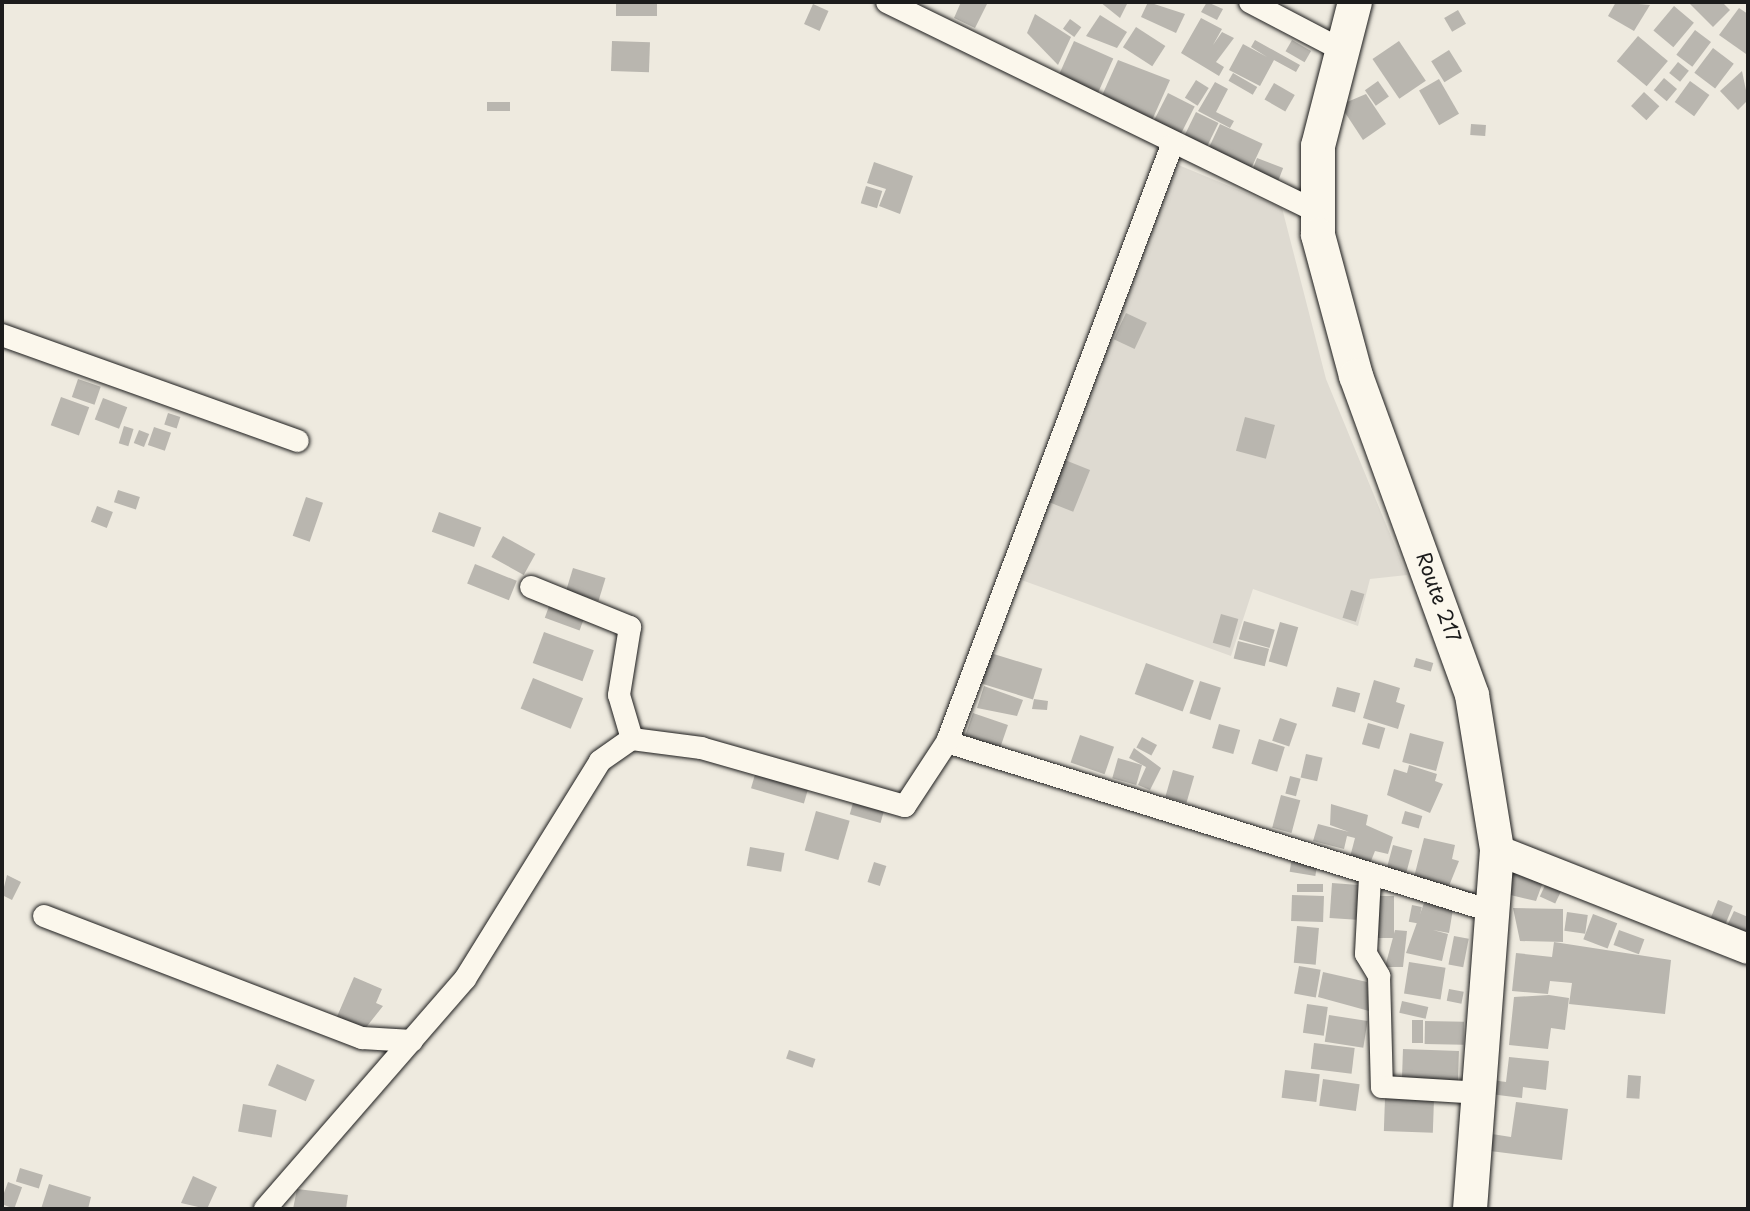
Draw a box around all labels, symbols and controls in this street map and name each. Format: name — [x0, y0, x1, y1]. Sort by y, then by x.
street label: Route 217 — [1411, 548, 1467, 646]

